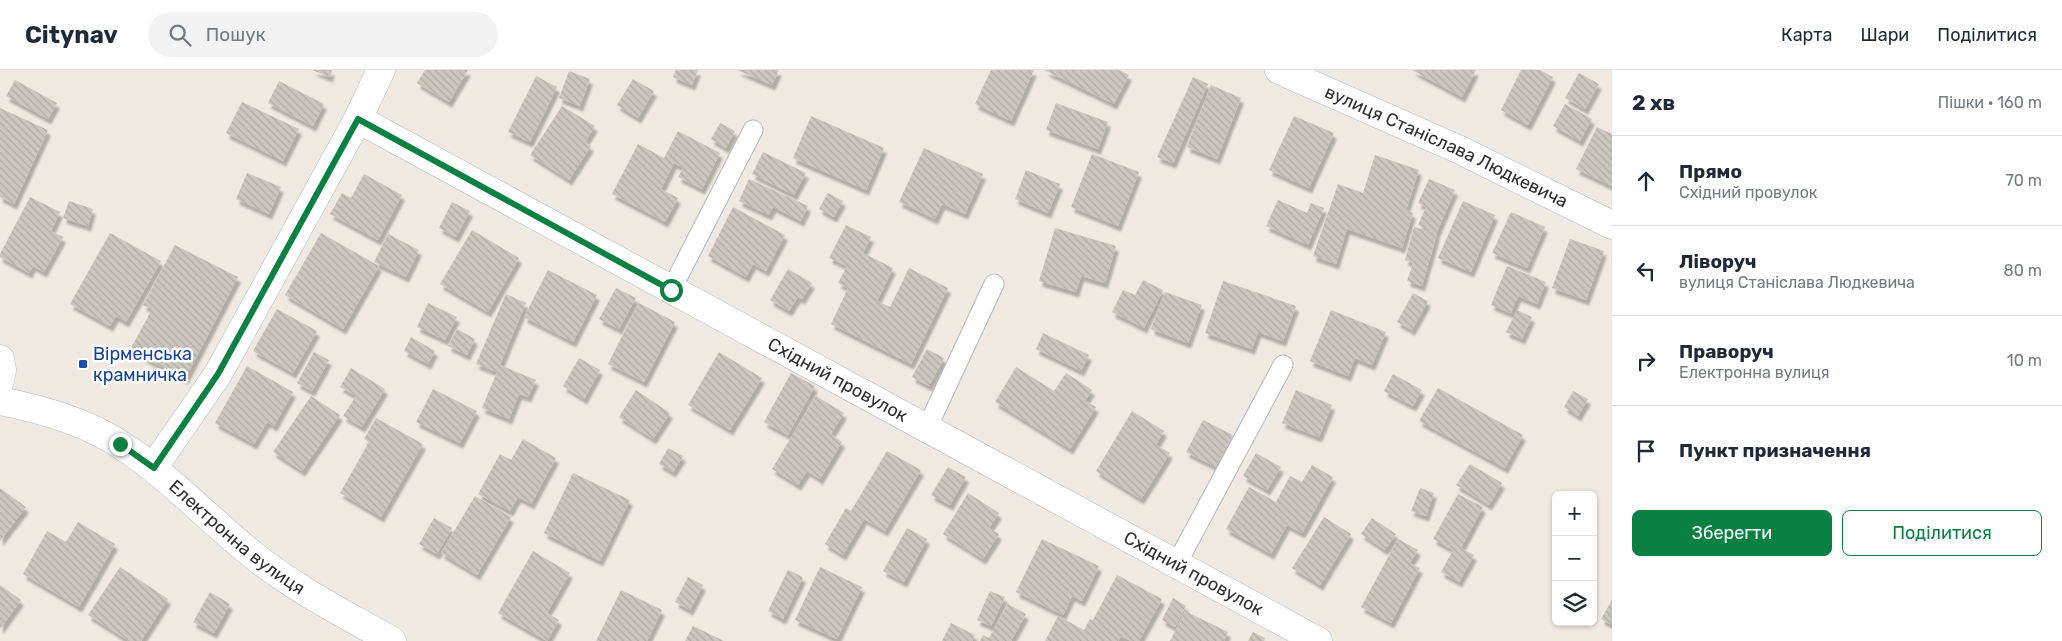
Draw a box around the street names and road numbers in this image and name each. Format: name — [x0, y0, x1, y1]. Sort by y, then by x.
street label: вулиця Станіслава Людкевича — [1321, 81, 1571, 212]
street label: Східний провулок — [764, 333, 912, 427]
street label: Електронна вулиця — [164, 475, 309, 599]
street label: Східний провулок — [1120, 526, 1267, 620]

